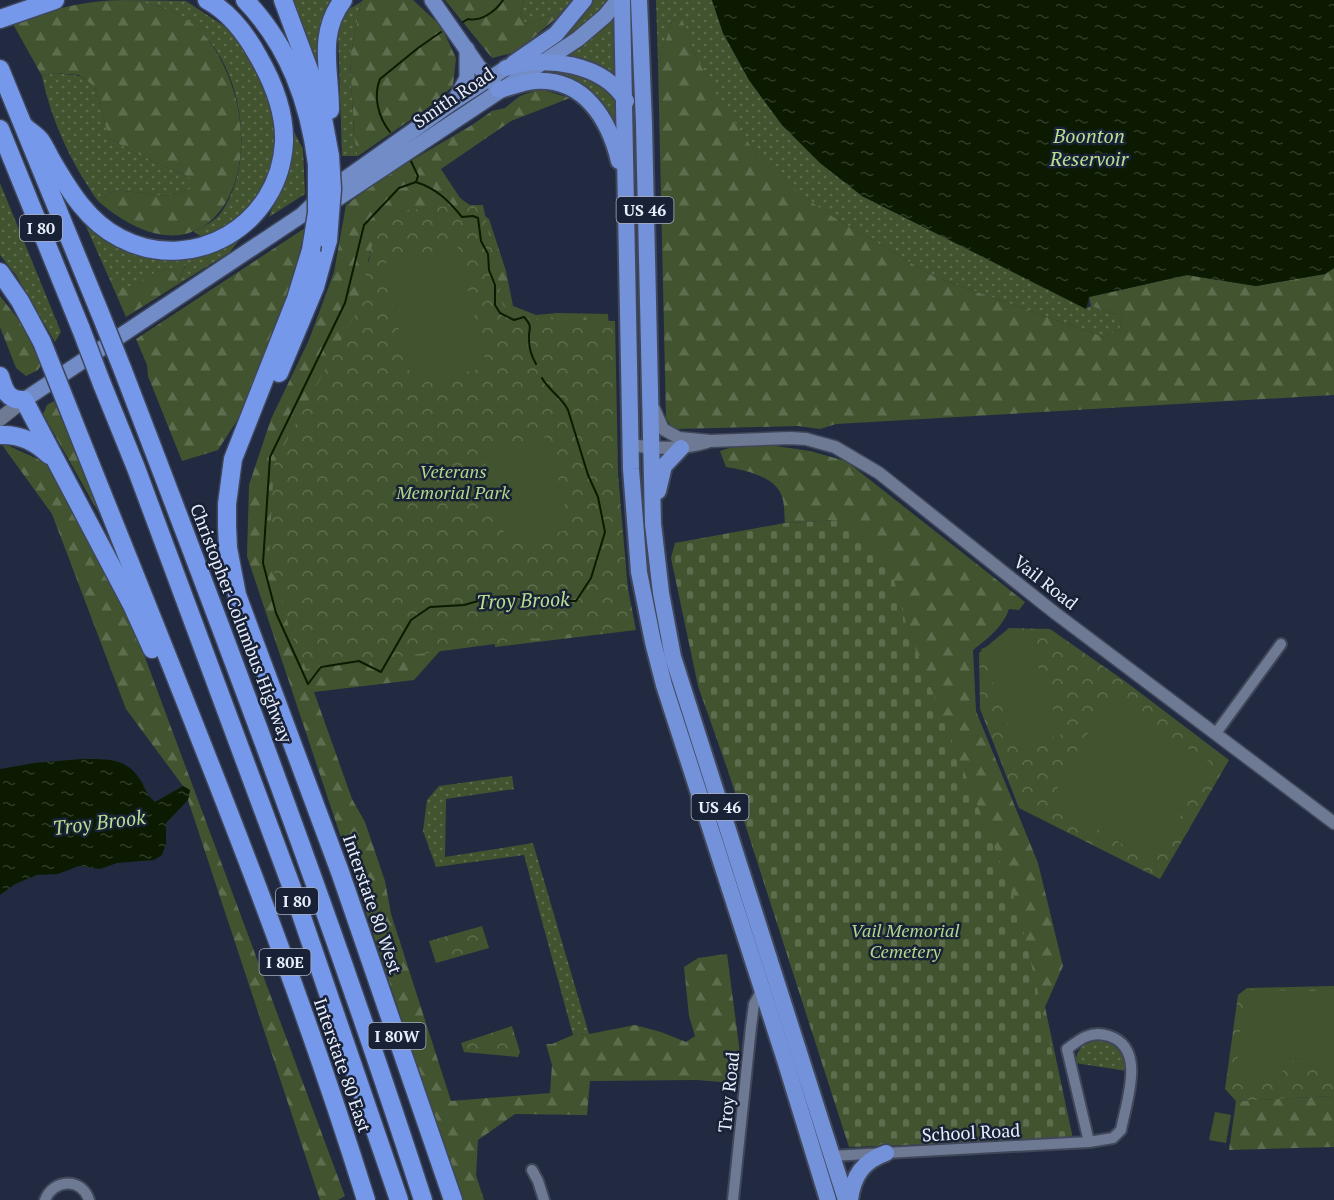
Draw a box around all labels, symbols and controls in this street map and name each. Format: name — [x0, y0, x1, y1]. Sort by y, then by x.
street label: Smith Road — [408, 61, 498, 133]
water label: Boonton Reservoir — [1049, 122, 1130, 172]
road number: US 46 — [616, 197, 674, 223]
road number: I 80 — [20, 215, 62, 241]
park label: Veterans Memorial Park — [395, 459, 510, 504]
street label: Christopher Columbus Highway — [185, 500, 299, 747]
street label: Vail Road — [1009, 549, 1083, 615]
water label: Troy Brook — [476, 585, 571, 615]
road number: US 46 — [692, 794, 748, 820]
water label: Troy Brook — [51, 803, 147, 841]
street label: Interstate 80 West — [338, 831, 408, 977]
road number: I 80 — [276, 888, 318, 914]
park label: Vail Memorial Cemetery — [851, 918, 959, 963]
road number: I 80E — [260, 949, 310, 975]
street label: Interstate 80 East — [309, 994, 377, 1136]
road number: I 80W — [368, 1023, 426, 1049]
street label: Troy Road — [712, 1051, 744, 1133]
street label: School Road — [921, 1117, 1021, 1147]

